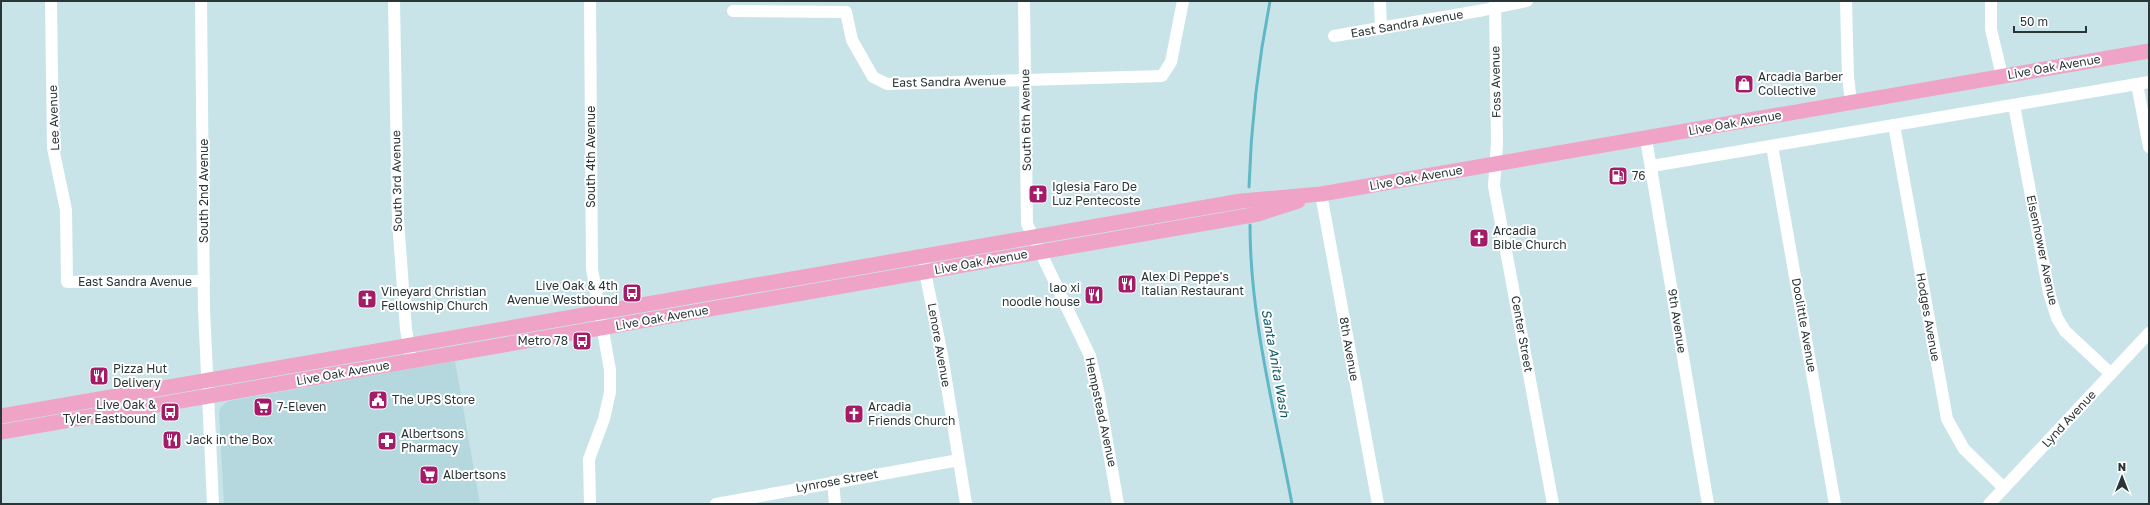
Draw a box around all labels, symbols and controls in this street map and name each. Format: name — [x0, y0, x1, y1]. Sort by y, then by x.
street label: East Sandra Avenue — [1349, 6, 1464, 41]
scale bar — [2014, 8, 2086, 34]
text: 50 m — [2020, 14, 2048, 29]
street label: Foss Avenue — [1487, 46, 1504, 118]
street label: Live Oak Avenue — [2006, 51, 2102, 82]
street label: South 6th Avenue — [1017, 69, 1034, 171]
place label: Arcadia Barber Collective — [1758, 69, 1843, 98]
street label: East Sandra Avenue — [892, 73, 1006, 90]
shop icon: Arcadia Barber Collective — [1733, 73, 1755, 95]
street label: Lee Avenue — [45, 85, 62, 151]
street label: South 4th Avenue — [583, 106, 598, 208]
street label: Live Oak Avenue — [1687, 107, 1783, 138]
street label: South 3rd Avenue — [388, 130, 405, 232]
street label: South 2nd Avenue — [196, 139, 211, 243]
street label: Live Oak Avenue — [1368, 162, 1464, 193]
fuel station icon: 76 — [1607, 165, 1629, 187]
place label: 76 — [1632, 168, 1646, 183]
place label: Iglesia Faro De Luz Pentecoste — [1052, 179, 1141, 208]
church icon: Iglesia Faro De Luz Pentecoste — [1027, 183, 1049, 205]
street label: Eisenhower Avenue — [2023, 193, 2062, 306]
place label: Arcadia Bible Church — [1493, 223, 1567, 252]
church icon: Arcadia Bible Church — [1468, 227, 1490, 249]
street label: Live Oak Avenue — [933, 246, 1029, 277]
place label: Alex Di Peppe's Italian Restaurant — [1141, 269, 1244, 298]
street label: Hodges Avenue — [1913, 271, 1944, 362]
restaurant icon: Alex Di Peppe's Italian Restaurant — [1116, 273, 1138, 295]
street label: East Sandra Avenue — [78, 274, 192, 289]
street label: Doolittle Avenue — [1789, 277, 1820, 373]
place label: Live Oak & 4th Avenue Westbound — [507, 278, 618, 307]
place label: lao xi noodle house — [1002, 280, 1080, 309]
bus stop icon: Live Oak & 4th Avenue Westbound — [621, 282, 643, 304]
place label: Vineyard Christian Fellowship Church — [381, 284, 488, 313]
restaurant icon: lao xi noodle house — [1083, 284, 1105, 306]
church icon: Vineyard Christian Fellowship Church — [356, 288, 378, 310]
street label: 9th Avenue — [1665, 288, 1690, 354]
street label: Center Street — [1508, 295, 1537, 373]
street label: Live Oak Avenue — [614, 302, 710, 333]
street label: Lenore Avenue — [925, 302, 954, 388]
water label: Santa Anita Wash — [1259, 308, 1294, 419]
street label: 8th Avenue — [1336, 316, 1363, 382]
bus stop icon: Metro 78 — [571, 330, 593, 352]
place label: Metro 78 — [517, 333, 568, 348]
street label: Hempstead Avenue — [1083, 356, 1120, 468]
street label: Live Oak Avenue — [295, 357, 391, 388]
place label: Pizza Hut Delivery — [113, 361, 168, 390]
restaurant icon: Pizza Hut Delivery — [88, 365, 110, 387]
street label: Lynd Avenue — [2038, 387, 2099, 450]
public building icon: The UPS Store — [367, 389, 389, 411]
place label: The UPS Store — [392, 392, 475, 407]
supermarket icon: 7-Eleven — [252, 396, 274, 418]
place label: Live Oak & Tyler Eastbound — [63, 397, 156, 426]
place label: 7-Eleven — [277, 399, 327, 414]
place label: Arcadia Friends Church — [868, 399, 955, 428]
bus stop icon: Live Oak & Tyler Eastbound — [159, 401, 181, 423]
church icon: Arcadia Friends Church — [843, 403, 865, 425]
place label: Albertsons Pharmacy — [401, 426, 464, 455]
restaurant icon: Jack in the Box — [161, 429, 183, 451]
pharmacy icon: Albertsons Pharmacy — [376, 430, 398, 452]
place label: Jack in the Box — [186, 432, 273, 447]
north arrow — [2102, 457, 2142, 497]
text: N — [2118, 460, 2126, 473]
supermarket icon: Albertsons — [418, 464, 440, 486]
street label: Lynrose Street — [794, 466, 880, 495]
place label: Albertsons — [443, 467, 506, 482]

